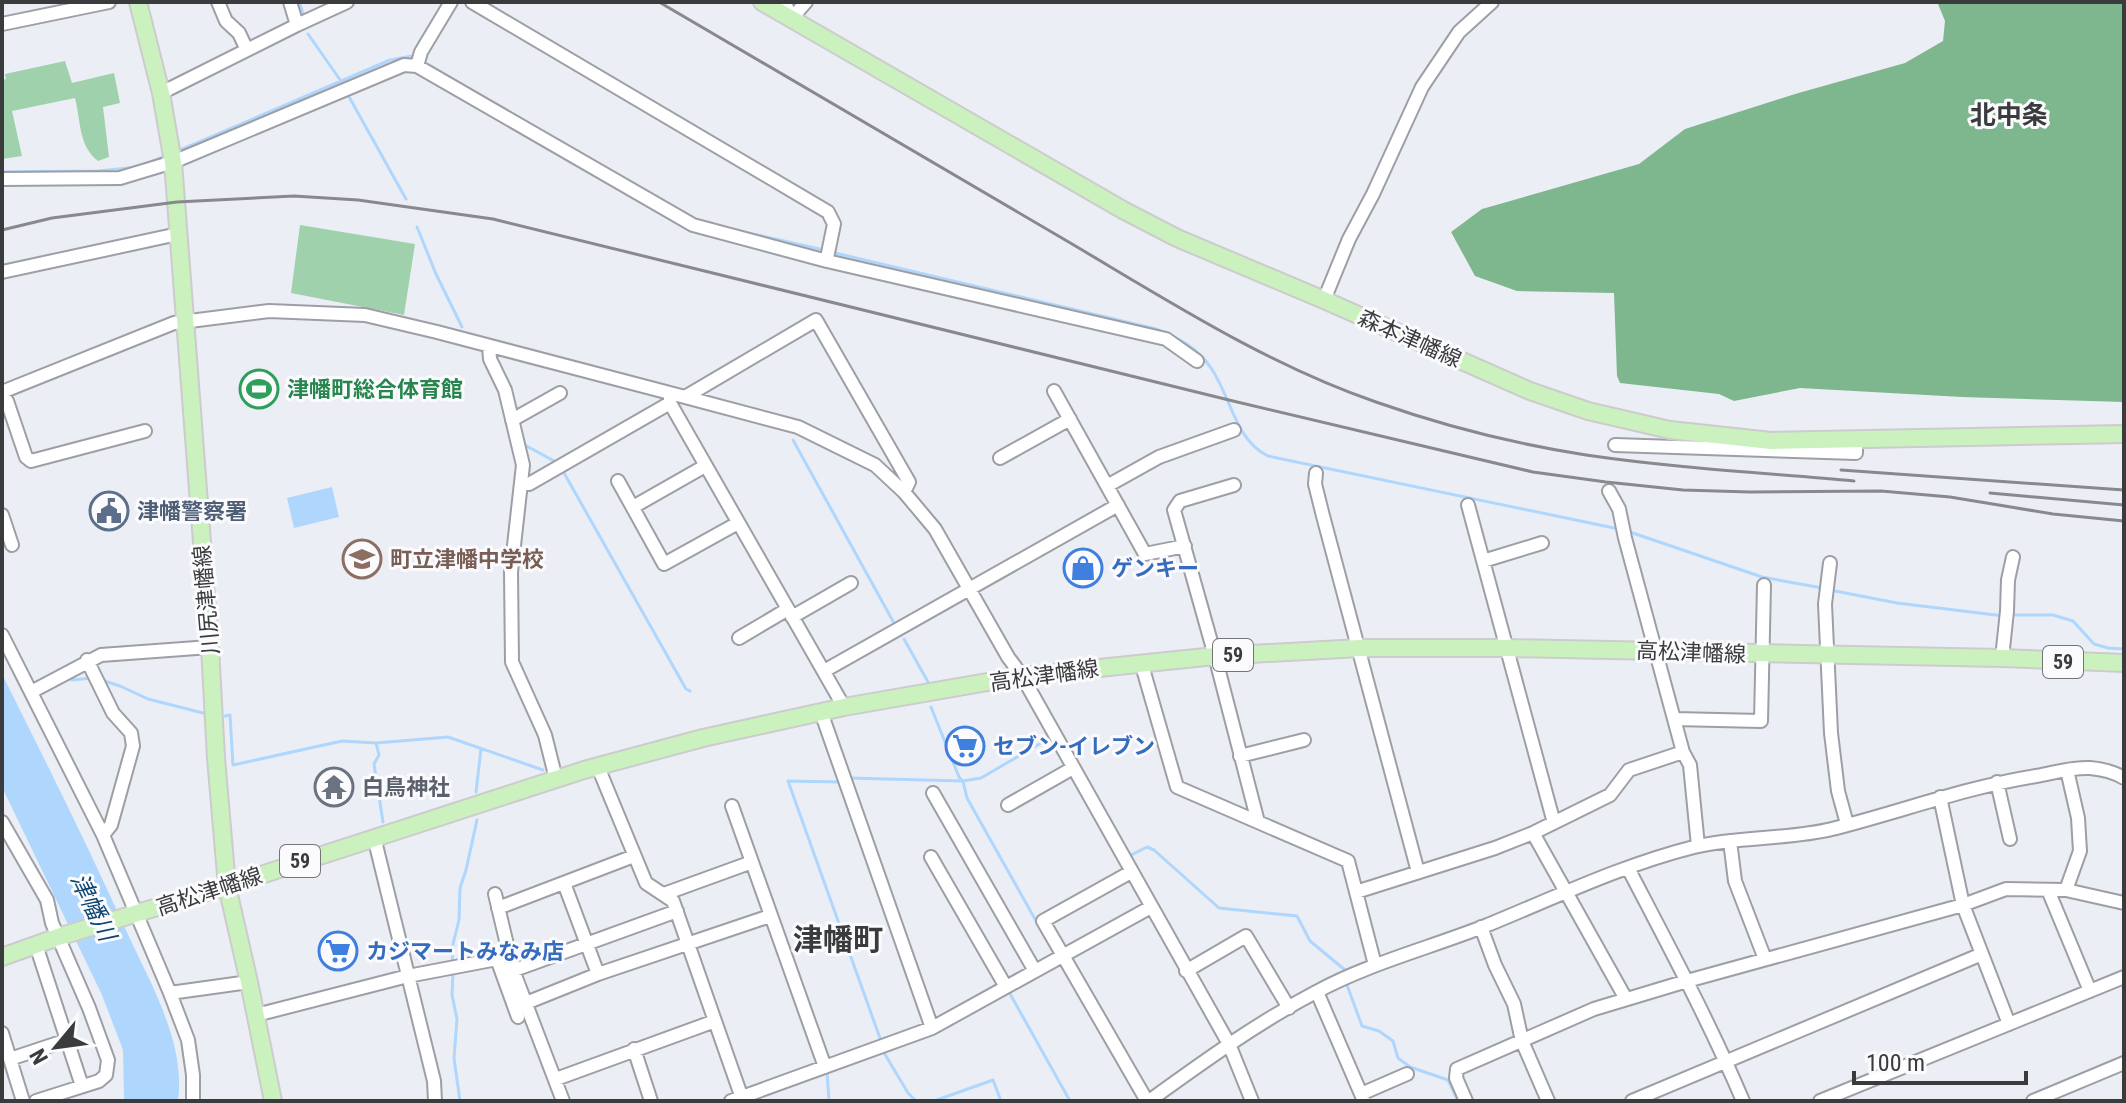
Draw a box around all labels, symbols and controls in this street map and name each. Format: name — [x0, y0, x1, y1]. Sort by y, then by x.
district label: 北中条 — [1970, 100, 2048, 130]
street label: 森本津幡線 — [1354, 305, 1465, 372]
sports icon: 津幡町総合体育館 — [238, 368, 280, 410]
place label: 津幡町総合体育館 — [287, 377, 463, 402]
public building icon: 津幡警察署 — [88, 490, 130, 532]
place label: 津幡警察署 — [137, 499, 247, 524]
school or university icon: 町立津幡中学校 — [341, 538, 383, 580]
street label: 川尻津幡線 — [189, 544, 224, 656]
place label: 町立津幡中学校 — [390, 547, 544, 572]
shop icon: ゲンキー — [1062, 547, 1104, 589]
place label: ゲンキー — [1111, 556, 1199, 581]
street label: 高松津幡線 — [1636, 638, 1746, 667]
road number: 59 — [1213, 639, 1253, 671]
road number: 59 — [2043, 646, 2083, 678]
street label: 高松津幡線 — [988, 655, 1100, 696]
supermarket icon: セブン-イレブン — [944, 725, 986, 767]
place label: セブン-イレブン — [993, 734, 1155, 759]
temple icon: 白鳥神社 — [313, 766, 355, 808]
place label: 白鳥神社 — [362, 775, 450, 800]
road number: 59 — [280, 845, 320, 877]
street label: 高松津幡線 — [153, 863, 265, 920]
water label: 津幡川 — [65, 869, 123, 948]
district label: 津幡町 — [793, 922, 883, 957]
supermarket icon: カジマートみなみ店 — [317, 930, 359, 972]
place label: カジマートみなみ店 — [366, 939, 564, 964]
north arrow — [16, 1007, 96, 1087]
scale bar — [1854, 1035, 2026, 1085]
text: N — [25, 1044, 53, 1068]
text: 100 m — [1866, 1049, 1925, 1077]

